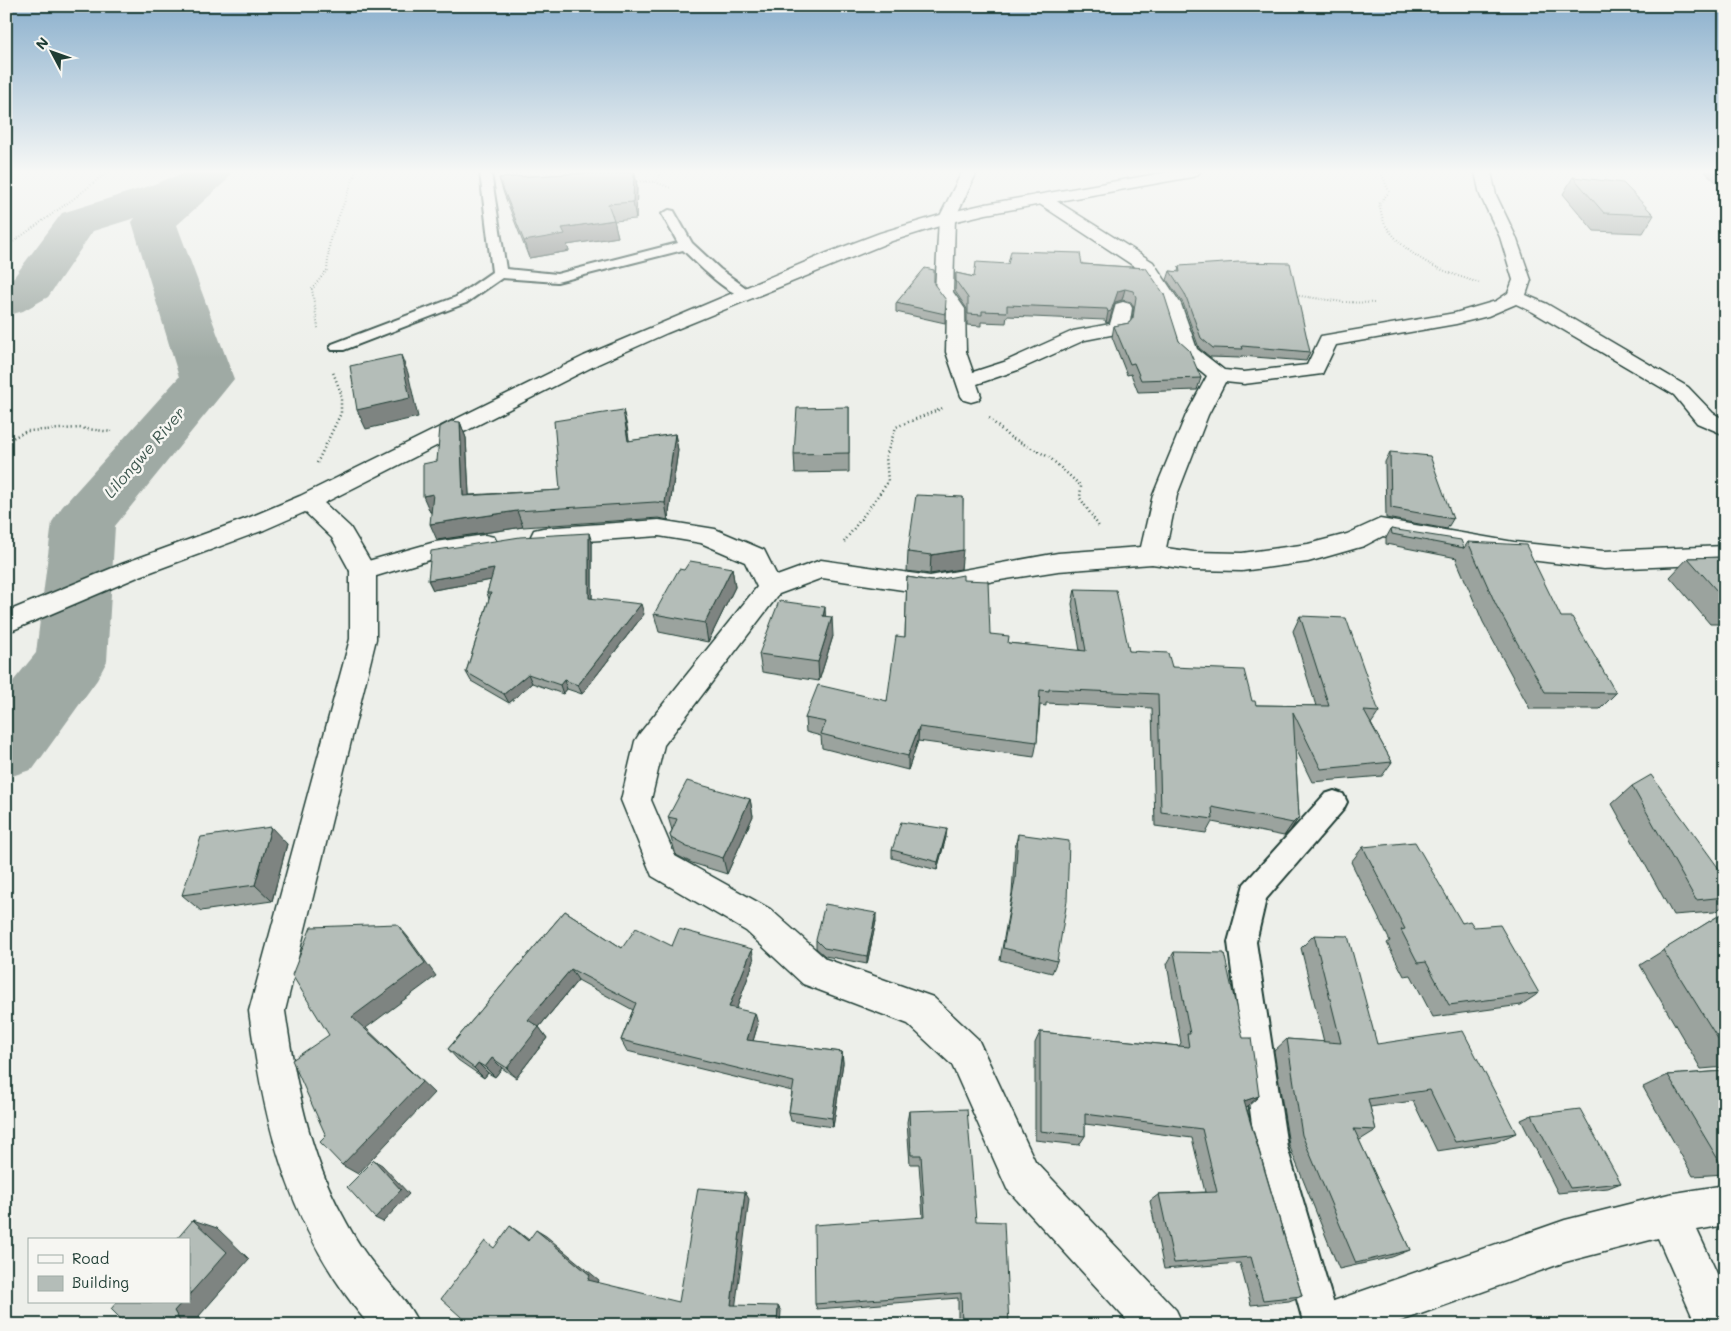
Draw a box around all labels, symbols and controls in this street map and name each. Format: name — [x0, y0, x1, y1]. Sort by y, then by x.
north arrow — [28, 28, 78, 78]
text: N — [31, 33, 52, 53]
water label: Lilongwe River — [99, 402, 189, 502]
legend — [28, 1238, 190, 1304]
text: Road — [72, 1248, 109, 1268]
text: Building — [72, 1272, 129, 1292]

